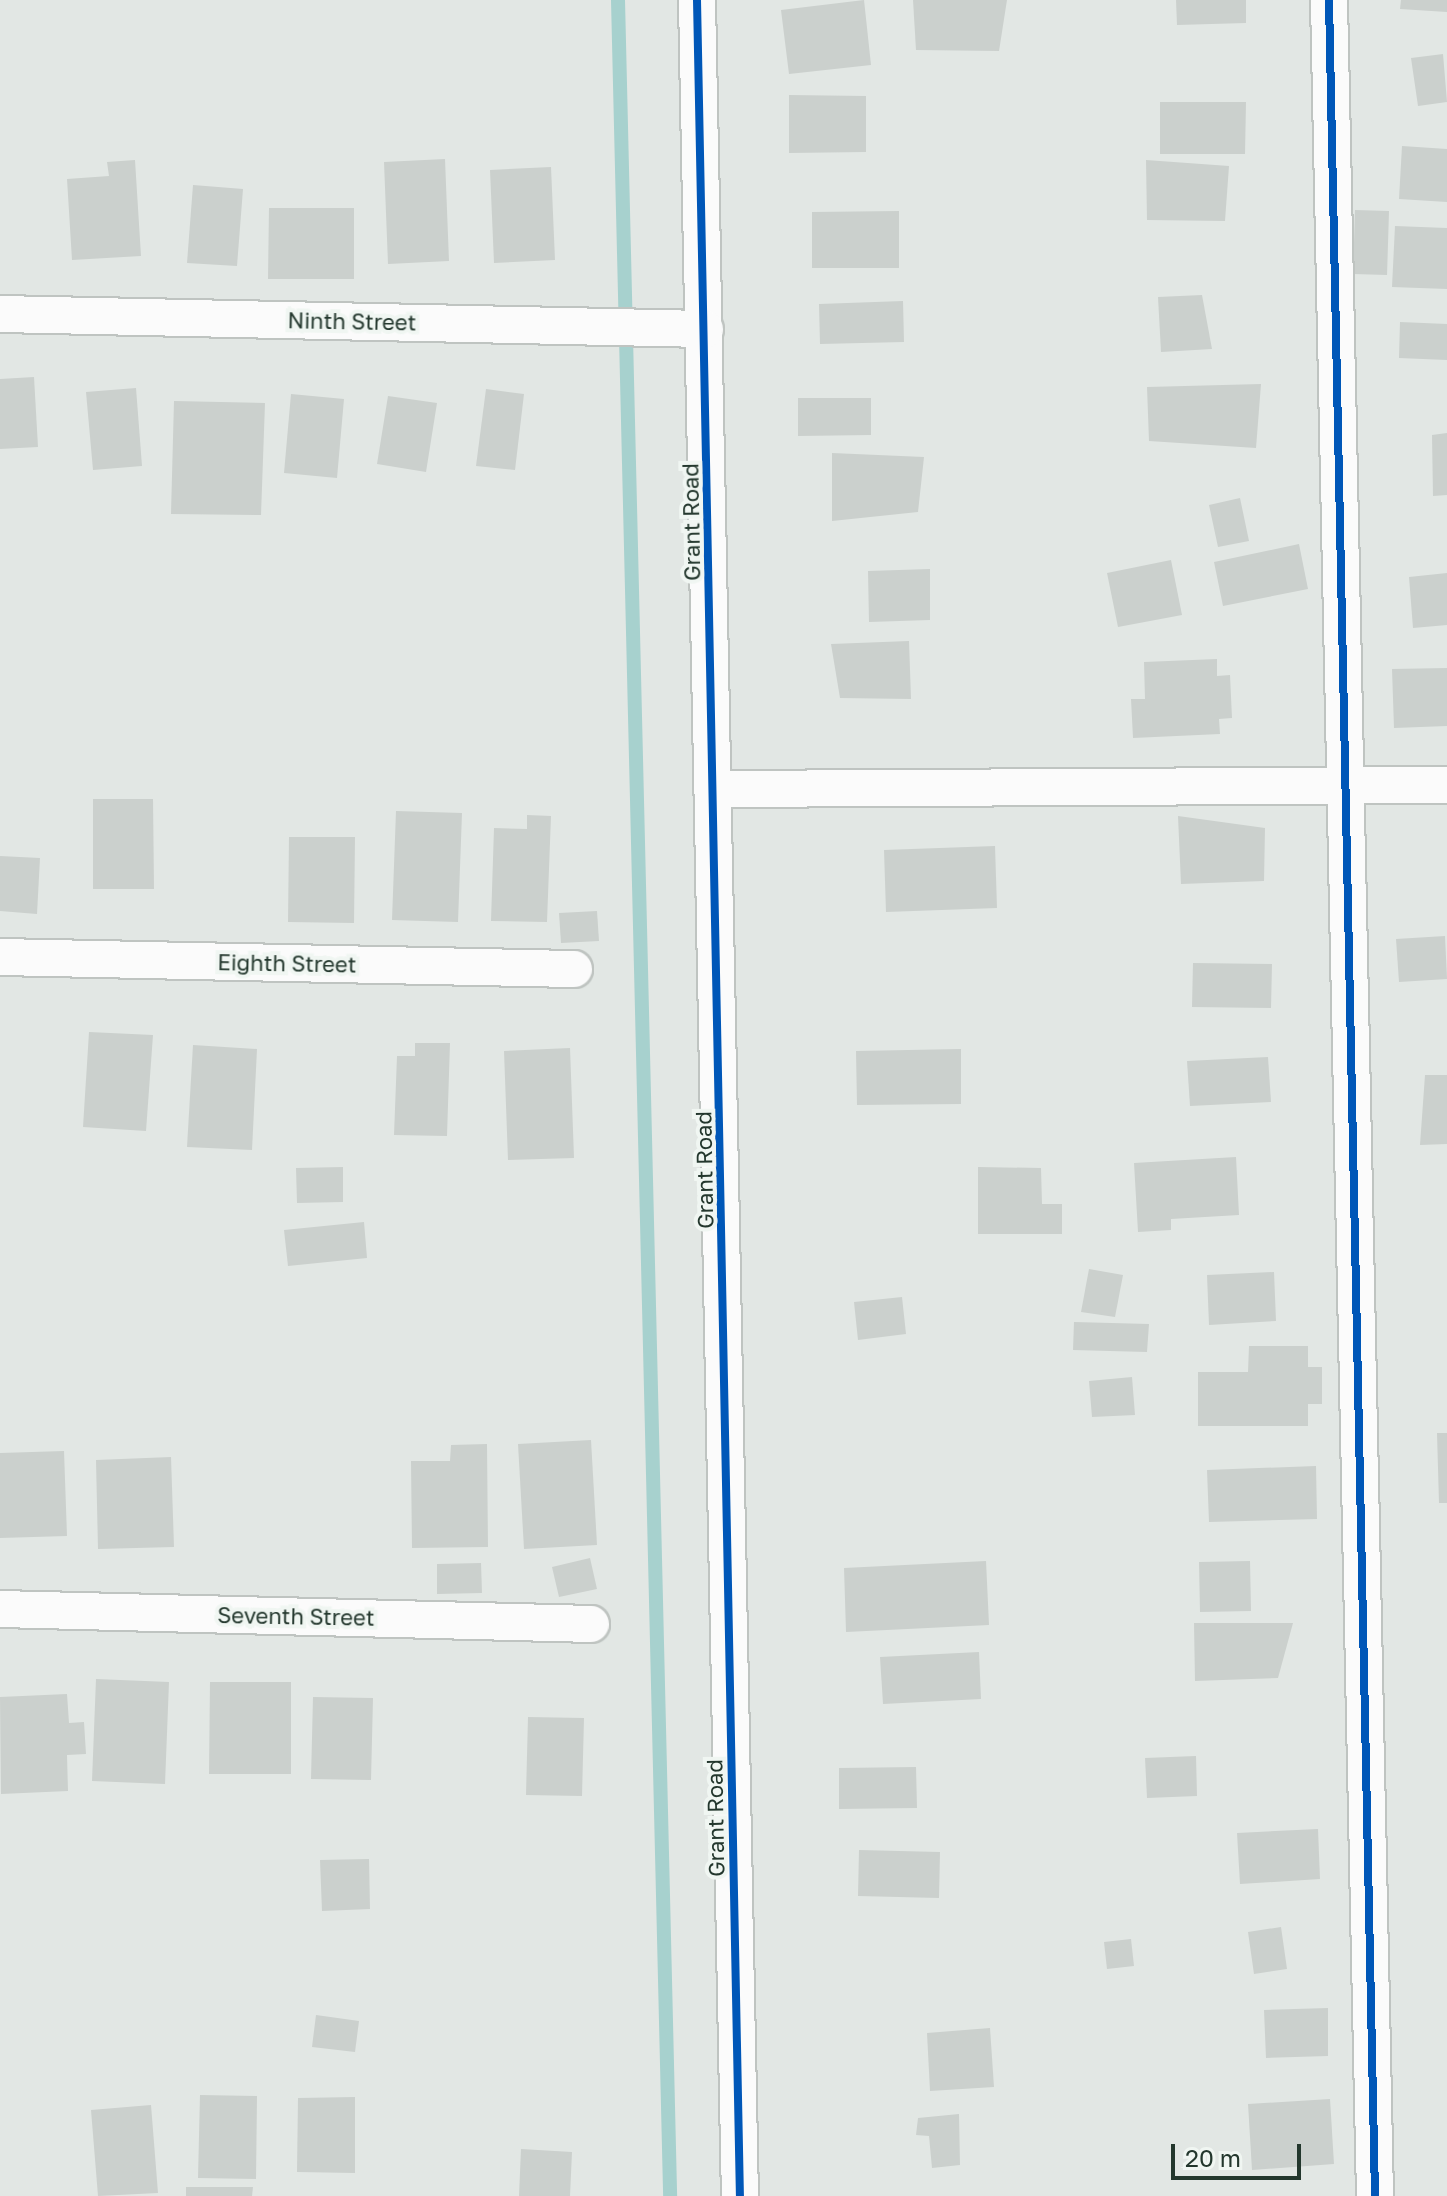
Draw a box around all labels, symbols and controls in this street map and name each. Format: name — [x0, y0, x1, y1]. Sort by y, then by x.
street label: Ninth Street — [287, 307, 417, 335]
street label: Grant Road — [677, 463, 705, 581]
street label: Eighth Street — [217, 949, 357, 977]
street label: Grant Road — [690, 1111, 718, 1229]
street label: Seventh Street — [217, 1601, 375, 1631]
street label: Grant Road — [701, 1759, 729, 1877]
scale bar — [1175, 2128, 1305, 2178]
text: 20 m — [1185, 2143, 1241, 2172]

